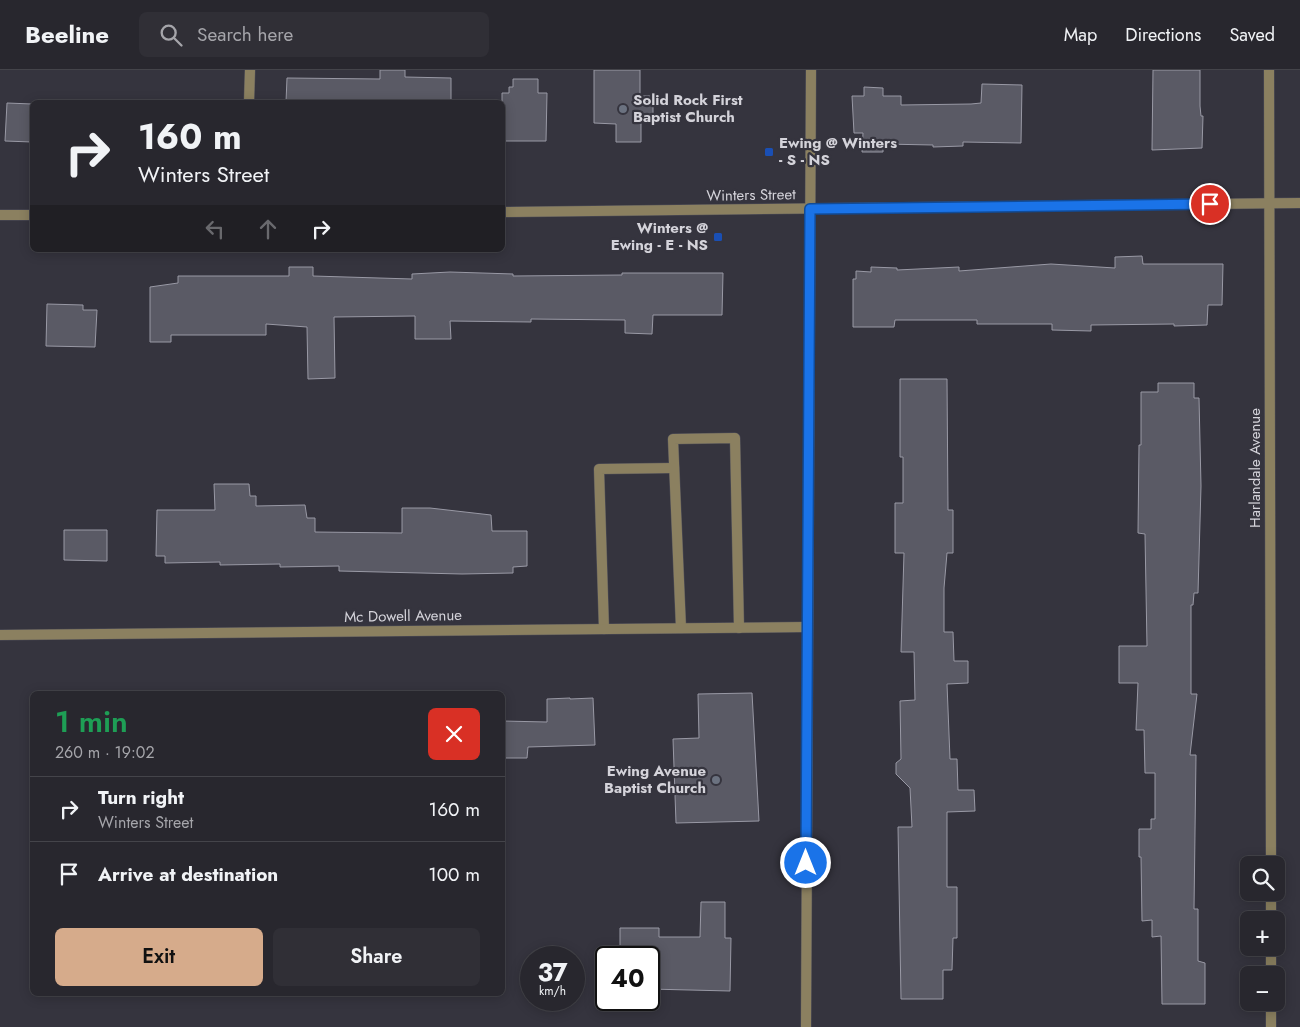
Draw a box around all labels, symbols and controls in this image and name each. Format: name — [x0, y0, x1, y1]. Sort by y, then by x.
search box — [139, 12, 489, 57]
text: Beeline — [25, 17, 109, 52]
icon: search — [157, 21, 185, 49]
text: Search here — [197, 21, 293, 48]
text: Map — [1064, 22, 1097, 48]
text: Directions — [1125, 22, 1201, 48]
text: Saved — [1229, 22, 1275, 48]
place label: Solid Rock First Baptist Church — [633, 89, 743, 128]
marker: Solid Rock First Baptist Church — [617, 103, 629, 115]
text: 160 m — [138, 112, 242, 162]
icon: right — [55, 120, 120, 185]
place label: Ewing @ Winters - S - NS — [779, 132, 897, 171]
marker: Ewing @ Winters - S - NS — [763, 146, 775, 158]
text: Winters Street — [138, 158, 269, 190]
street label: Winters Street — [706, 183, 796, 207]
pin — [1189, 183, 1231, 225]
icon: arrive — [1196, 190, 1224, 218]
icon: left — [201, 215, 229, 243]
icon: ahead — [254, 215, 282, 243]
icon: right — [307, 215, 335, 243]
place label: Winters @ Ewing - E - NS — [611, 217, 708, 256]
marker: Winters @ Ewing - E - NS — [712, 231, 724, 243]
street label: Harlandale Avenue — [1244, 408, 1266, 528]
street label: Mc Dowell Avenue — [344, 604, 462, 628]
text: 1 min — [55, 700, 128, 743]
button: close — [428, 708, 480, 760]
text: 260 m · 19:02 — [55, 741, 155, 764]
place label: Ewing Avenue Baptist Church — [604, 760, 706, 799]
marker: Ewing Avenue Baptist Church — [710, 774, 722, 786]
text: Turn right — [98, 784, 184, 811]
icon: right — [55, 795, 83, 823]
text: 160 m — [429, 796, 480, 823]
text: Winters Street — [98, 811, 193, 834]
position arrow — [779, 836, 831, 888]
map controls — [1240, 856, 1285, 1011]
button: search — [1240, 856, 1285, 901]
icon: arrive — [55, 860, 83, 888]
text: Arrive at destination — [98, 861, 278, 888]
text: 100 m — [428, 861, 480, 888]
button: + — [1240, 911, 1285, 956]
button: Exit — [55, 928, 263, 986]
button: Share — [273, 928, 480, 986]
speed limit sign: 40 — [595, 946, 660, 1011]
text: 37 — [537, 954, 568, 990]
button: − — [1240, 966, 1285, 1011]
text: km/h — [539, 982, 566, 1000]

